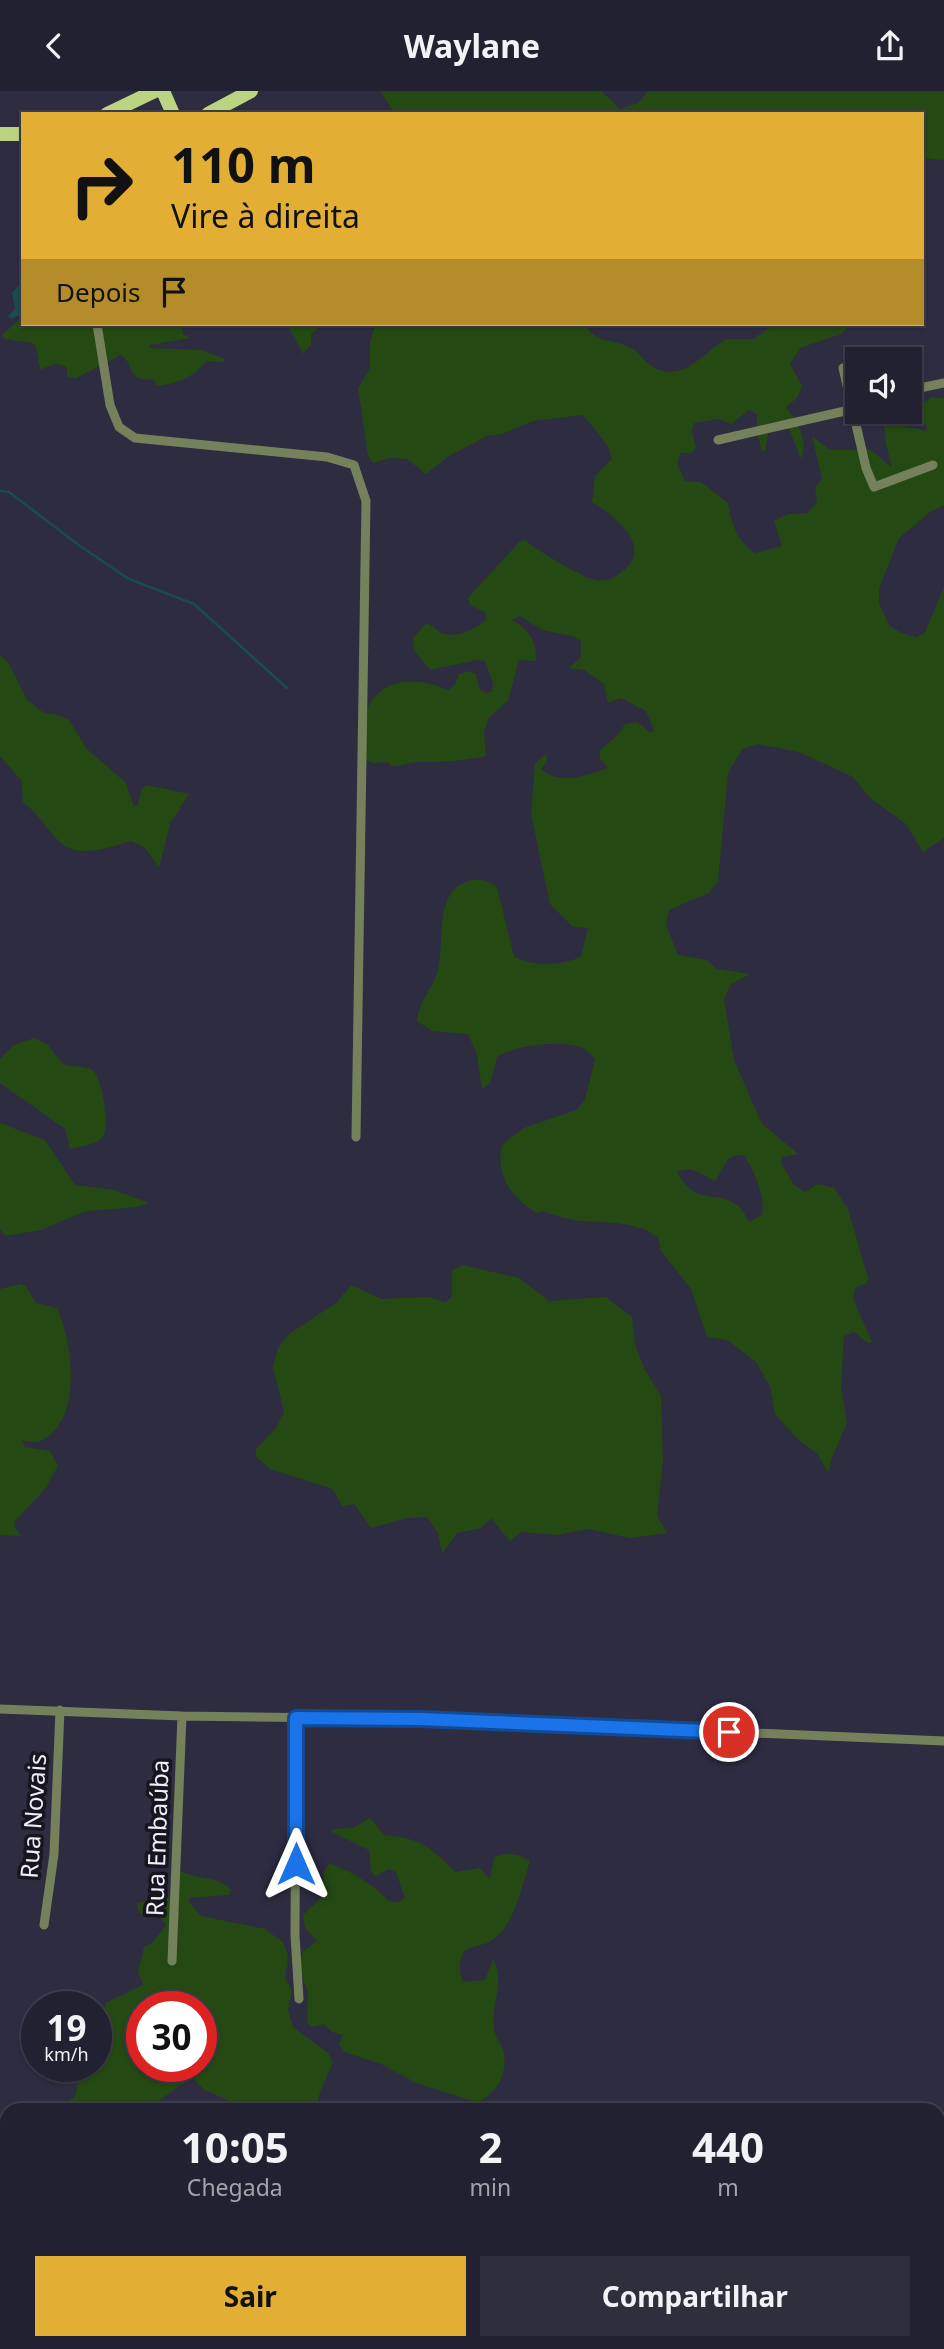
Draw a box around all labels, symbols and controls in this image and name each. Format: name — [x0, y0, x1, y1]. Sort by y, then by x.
text: Waylane — [404, 24, 540, 67]
icon: back — [35, 27, 73, 65]
icon: share — [871, 27, 909, 65]
text: 110 m — [171, 131, 316, 197]
icon: right — [56, 140, 147, 231]
text: Vire à direita — [171, 194, 360, 237]
icon: arrive — [155, 273, 193, 311]
text: Depois — [56, 274, 141, 310]
map controls — [845, 347, 922, 424]
button: sound — [845, 347, 922, 424]
pin — [699, 1702, 759, 1762]
icon: arrive — [710, 1713, 748, 1751]
street label: Rua Novais — [12, 1752, 53, 1879]
street label: Rua Embaúba — [137, 1759, 176, 1917]
position arrow — [259, 1827, 333, 1901]
speed limit sign: 30 — [126, 1991, 217, 2082]
text: 19 — [46, 2004, 87, 2051]
text: km/h — [44, 2042, 89, 2066]
text: 10:05 — [181, 2118, 289, 2175]
text: 2 — [478, 2118, 502, 2175]
text: 440 — [692, 2118, 764, 2175]
text: Chegada — [187, 2171, 283, 2203]
text: min — [470, 2171, 511, 2203]
text: m — [717, 2171, 739, 2203]
button: Sair — [35, 2256, 466, 2336]
button: Compartilhar — [480, 2256, 910, 2336]

